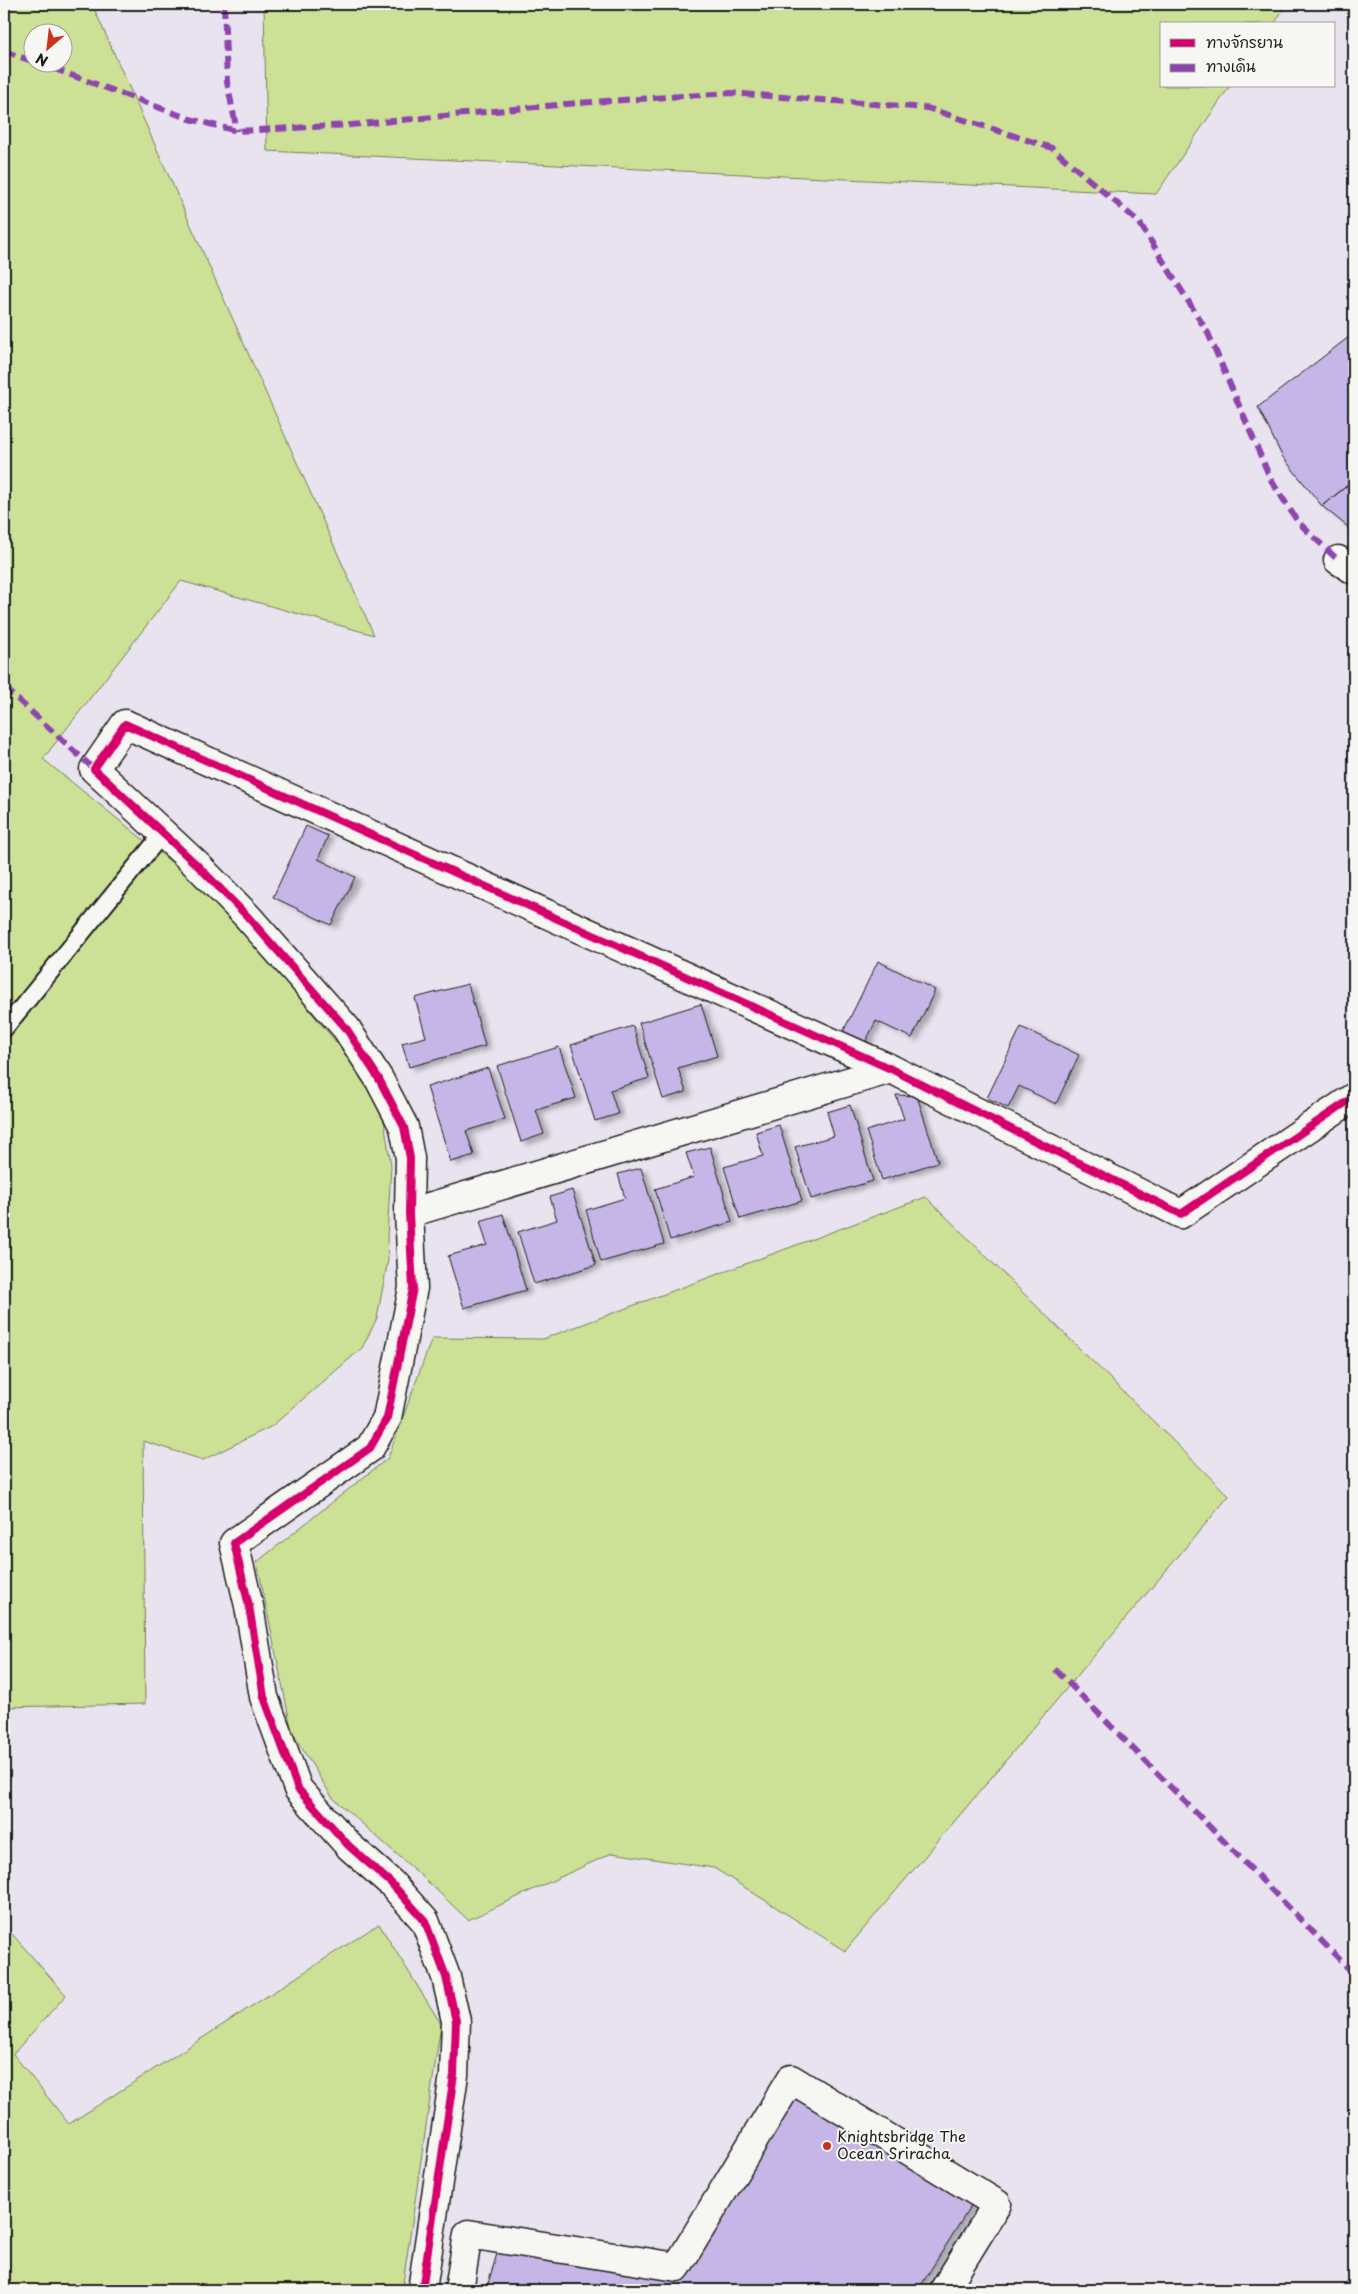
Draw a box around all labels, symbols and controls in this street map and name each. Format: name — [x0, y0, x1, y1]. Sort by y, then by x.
north arrow — [22, 22, 72, 72]
legend — [1160, 22, 1336, 88]
text: ทางจักรยาน — [1206, 30, 1283, 53]
text: N — [32, 48, 51, 72]
text: ทางเดิน — [1206, 54, 1256, 77]
place label: Knightsbridge The Ocean Sriracha — [837, 2124, 966, 2164]
marker: Knightsbridge The Ocean Sriracha — [821, 2140, 833, 2152]

